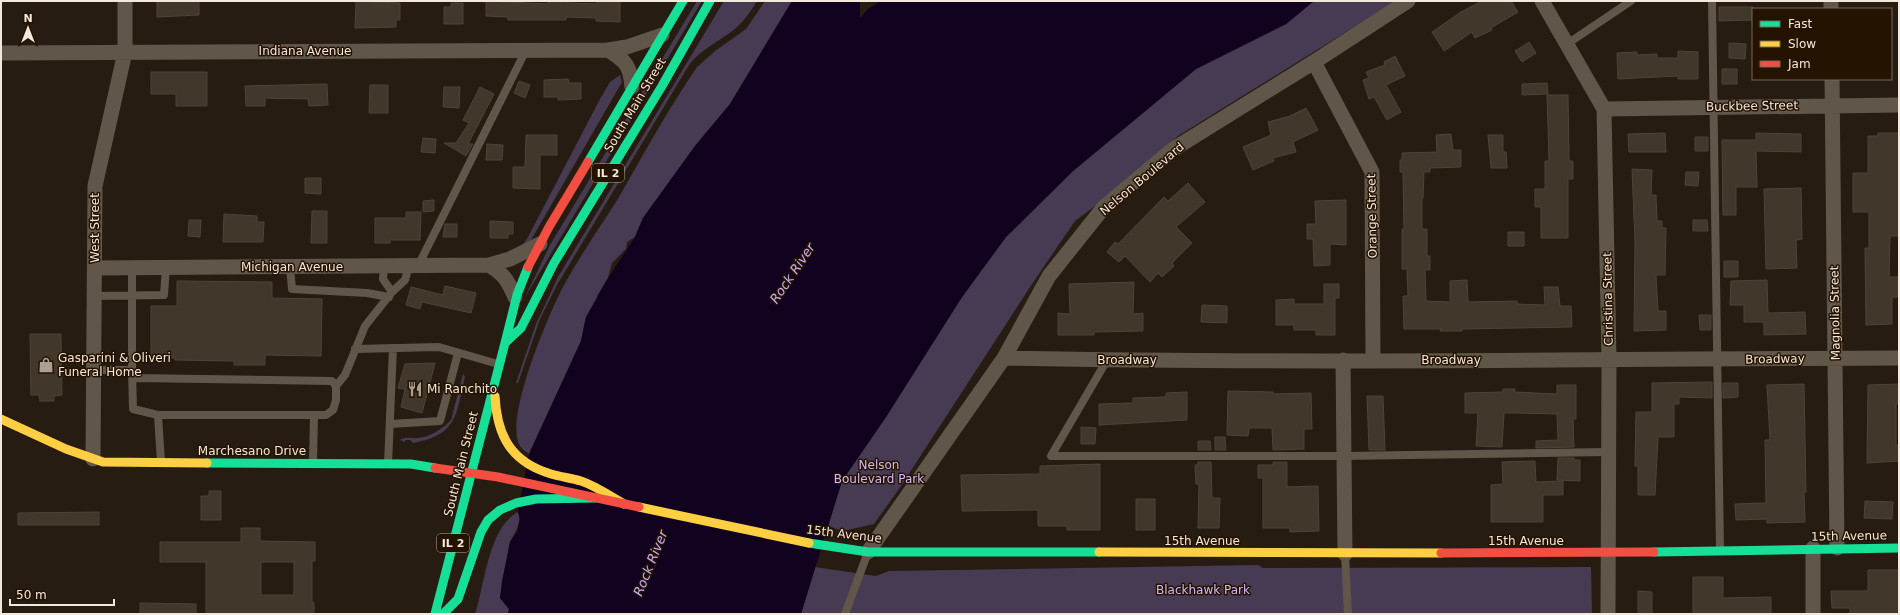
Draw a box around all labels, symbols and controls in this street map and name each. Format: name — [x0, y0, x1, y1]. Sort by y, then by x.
north arrow — [8, 8, 48, 48]
legend — [1752, 8, 1892, 80]
text: N — [23, 12, 33, 25]
text: Fast — [1788, 17, 1812, 31]
text: Slow — [1788, 37, 1816, 51]
street label: Indiana Avenue — [259, 44, 351, 58]
street label: South Main Street — [601, 55, 669, 155]
text: Jam — [1787, 57, 1811, 71]
street label: Buckbee Street — [1706, 98, 1798, 114]
street label: Nelson Boulevard — [1097, 140, 1187, 218]
road number: IL 2 — [592, 164, 624, 182]
street label: Orange Street — [1364, 173, 1380, 258]
street label: West Street — [88, 193, 102, 263]
water label: Rock River — [767, 239, 819, 306]
street label: Christina Street — [1600, 252, 1616, 346]
street label: Michigan Avenue — [241, 260, 343, 274]
street label: Magnolia Street — [1827, 265, 1843, 360]
place label: Gasparini & Oliveri Funeral Home — [58, 351, 171, 379]
street label: Broadway — [1745, 351, 1805, 367]
street label: Broadway — [1097, 353, 1157, 367]
street label: Broadway — [1421, 353, 1481, 367]
shop icon: Gasparini & Oliveri Funeral Home — [37, 356, 55, 374]
restaurant icon: Mi Ranchito — [406, 380, 424, 398]
place label: Mi Ranchito — [427, 382, 497, 396]
street label: South Main Street — [441, 410, 481, 518]
street label: Marchesano Drive — [198, 444, 306, 458]
park label: Nelson Boulevard Park — [834, 458, 924, 486]
street label: 15th Avenue — [805, 522, 883, 546]
water label: Rock River — [630, 527, 671, 598]
street label: 15th Avenue — [1811, 528, 1887, 544]
road number: IL 2 — [437, 534, 469, 552]
street label: 15th Avenue — [1164, 534, 1240, 548]
street label: 15th Avenue — [1488, 534, 1564, 548]
scale bar — [10, 581, 114, 607]
park label: Blackhawk Park — [1156, 583, 1250, 597]
text: 50 m — [16, 588, 47, 602]

